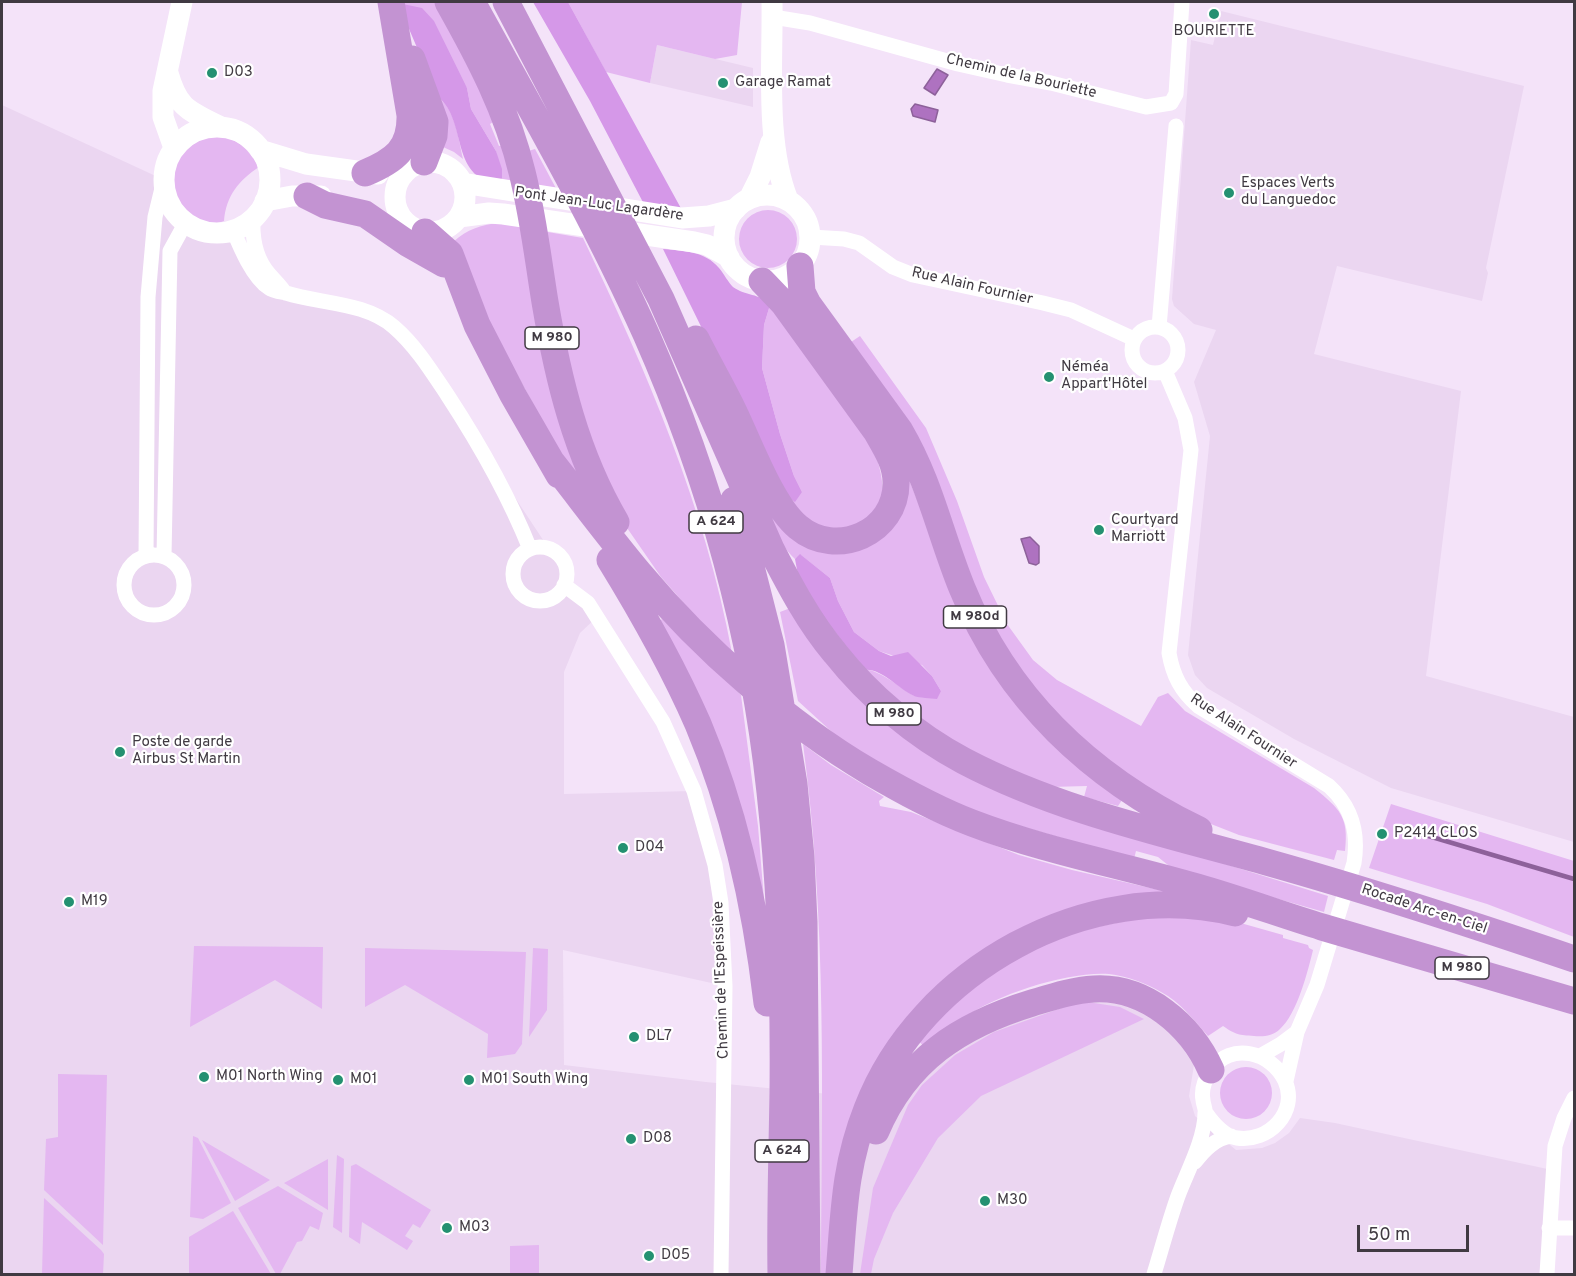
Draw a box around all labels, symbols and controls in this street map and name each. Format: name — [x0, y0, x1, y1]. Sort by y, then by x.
marker: BOURIETTE — [1207, 7, 1221, 21]
place label: BOURIETTE — [1174, 23, 1254, 41]
street label: Chemin de la Bouriette — [944, 51, 1098, 103]
place label: D03 — [224, 64, 253, 82]
marker: D03 — [205, 66, 219, 80]
place label: Garage Ramat — [735, 74, 831, 92]
marker: Garage Ramat — [716, 76, 730, 90]
place label: Espaces Verts du Languedoc — [1241, 175, 1336, 210]
street label: Pont Jean-Luc Lagardère — [514, 184, 684, 226]
marker: Espaces Verts du Languedoc — [1222, 186, 1236, 200]
street label: Rue Alain Fournier — [910, 264, 1034, 310]
road number: M 980 — [525, 327, 579, 349]
place label: Néméa Appart'Hôtel — [1061, 359, 1148, 394]
marker: Néméa Appart'Hôtel — [1042, 370, 1056, 384]
road number: A 624 — [689, 511, 743, 533]
place label: Courtyard Marriott — [1111, 512, 1179, 547]
marker: Courtyard Marriott — [1092, 523, 1106, 537]
road number: M 980d — [944, 606, 1006, 628]
street label: Rue Alain Fournier — [1186, 691, 1300, 773]
road number: M 980 — [867, 703, 921, 725]
place label: Poste de garde Airbus St Martin — [132, 734, 241, 769]
marker: Poste de garde Airbus St Martin — [113, 745, 127, 759]
place label: P2414 CLOS — [1394, 825, 1478, 843]
marker: P2414 CLOS — [1375, 827, 1389, 841]
place label: D04 — [635, 839, 664, 857]
marker: D04 — [616, 841, 630, 855]
street label: Rocade Arc-en-Ciel — [1359, 881, 1489, 939]
place label: M19 — [81, 893, 108, 911]
marker: M19 — [62, 895, 76, 909]
street label: Chemin de l'Espeissière — [710, 901, 734, 1059]
road number: M 980 — [1435, 957, 1489, 979]
place label: DL7 — [646, 1028, 672, 1046]
marker: DL7 — [627, 1030, 641, 1044]
place label: M01 North Wing — [216, 1068, 323, 1086]
marker: M01 North Wing — [197, 1070, 211, 1084]
place label: M01 — [350, 1071, 377, 1089]
place label: M01 South Wing — [481, 1071, 588, 1089]
marker: M01 — [331, 1073, 345, 1087]
marker: M01 South Wing — [462, 1073, 476, 1087]
place label: D08 — [643, 1130, 672, 1148]
marker: D08 — [624, 1132, 638, 1146]
road number: A 624 — [755, 1140, 809, 1162]
place label: M30 — [997, 1192, 1028, 1210]
marker: M30 — [978, 1194, 992, 1208]
scale bar — [1360, 1213, 1472, 1251]
place label: M03 — [459, 1219, 490, 1237]
marker: M03 — [440, 1221, 454, 1235]
text: 50 m — [1368, 1224, 1410, 1247]
place label: D05 — [661, 1247, 690, 1265]
marker: D05 — [642, 1249, 656, 1263]

